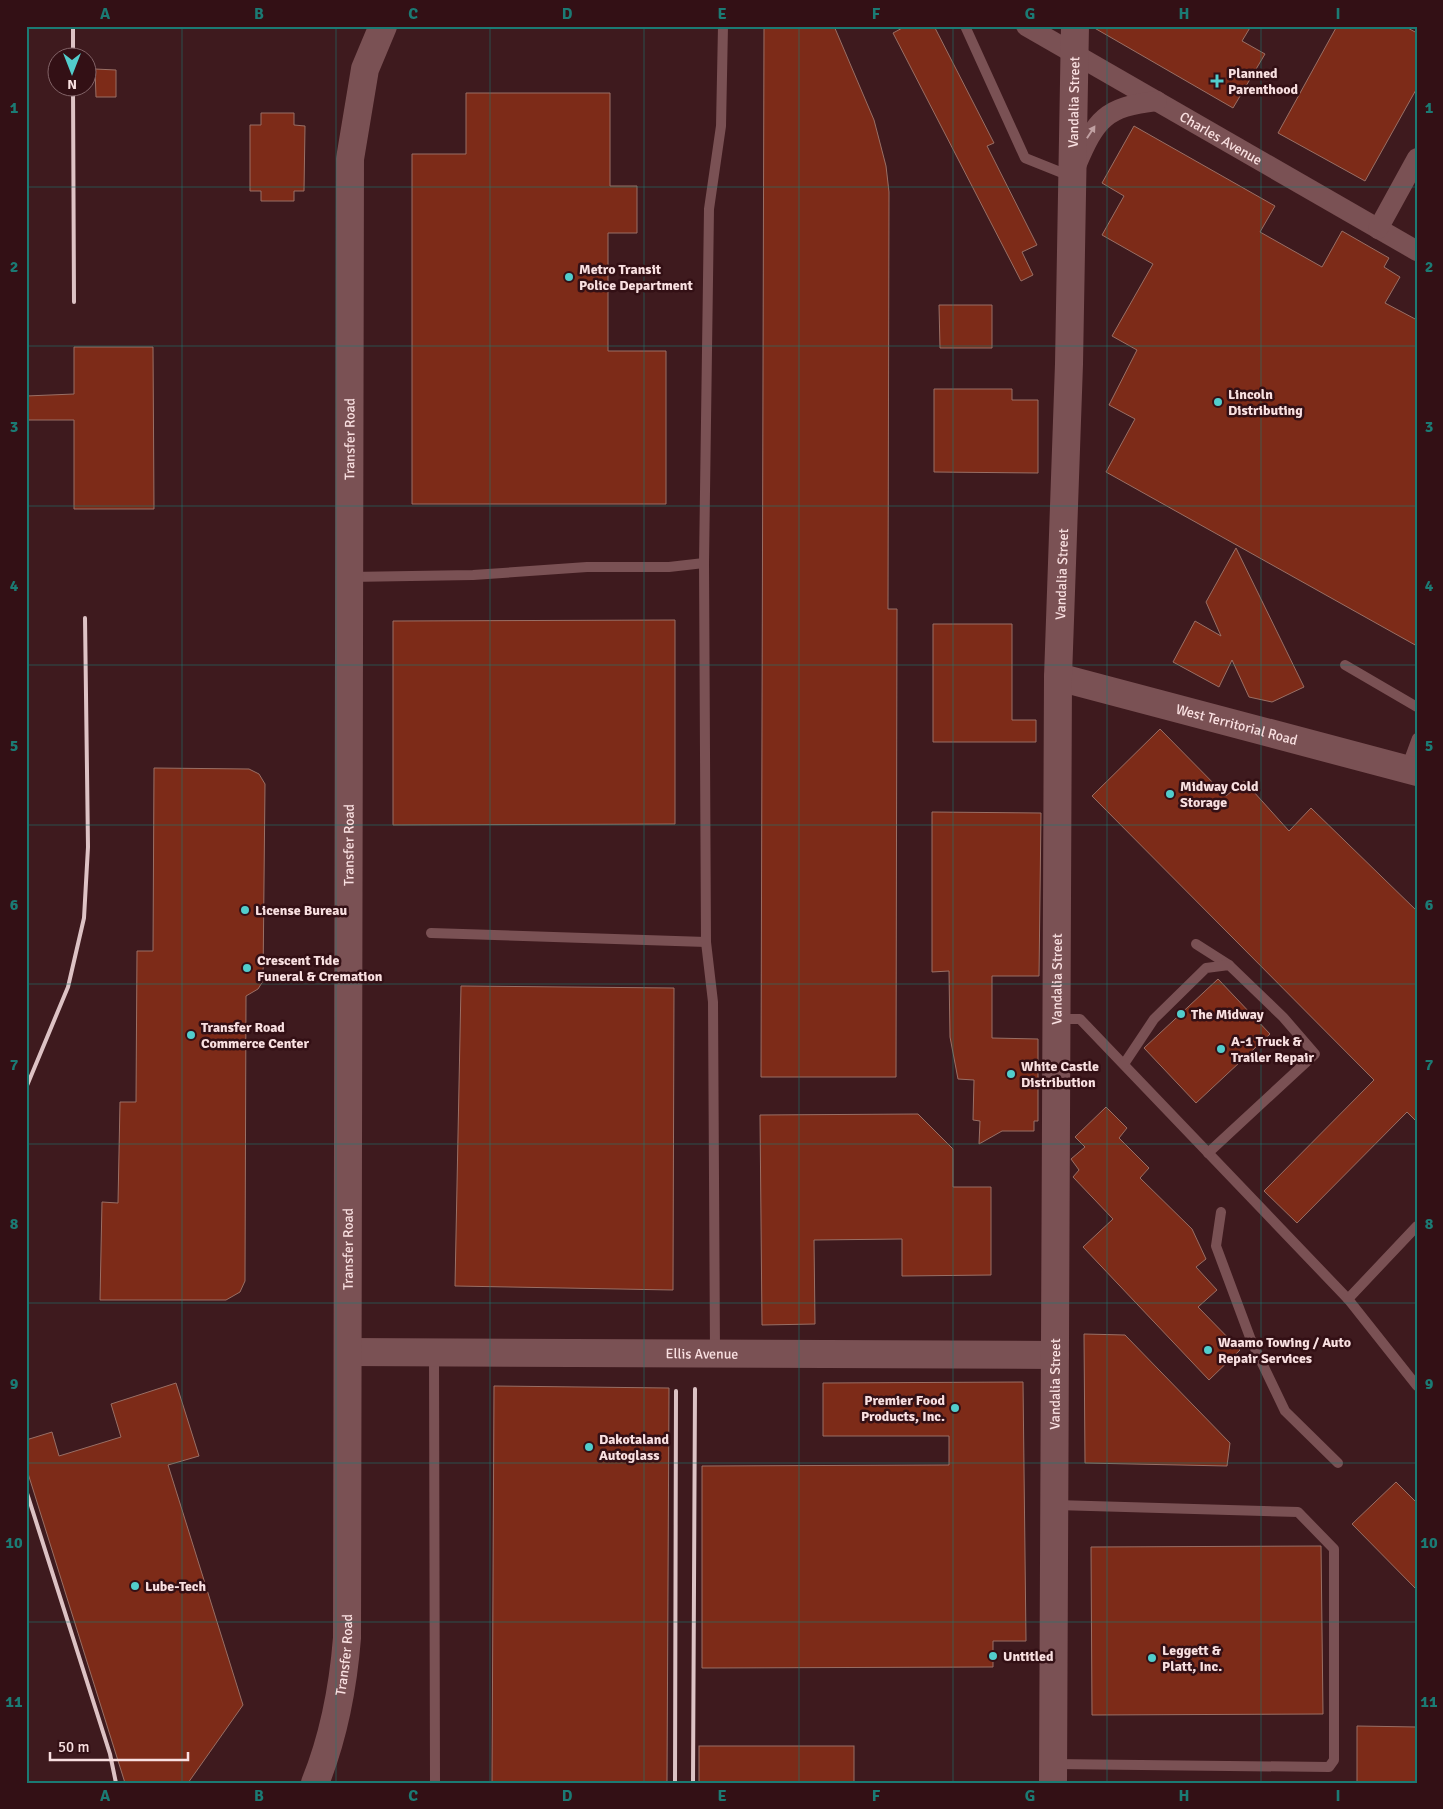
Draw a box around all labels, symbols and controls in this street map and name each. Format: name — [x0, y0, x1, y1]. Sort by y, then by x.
text: A — [100, 4, 111, 24]
text: B — [254, 4, 264, 24]
text: C — [408, 4, 418, 24]
text: D — [562, 4, 573, 24]
text: E — [717, 4, 727, 24]
text: F — [872, 4, 881, 24]
text: G — [1025, 4, 1035, 24]
text: H — [1179, 4, 1189, 24]
text: I — [1335, 4, 1341, 24]
north arrow — [48, 48, 98, 98]
street label: Vandalia Street — [1065, 56, 1083, 148]
place label: Planned Parenthood — [1228, 65, 1299, 98]
marker: Planned Parenthood — [1210, 74, 1224, 88]
text: N — [67, 76, 77, 93]
text: 1 — [10, 98, 19, 118]
text: 1 — [1425, 98, 1434, 118]
street label: Charles Avenue — [1176, 108, 1265, 169]
one-way arrow — [1087, 126, 1096, 139]
text: 2 — [10, 257, 18, 277]
text: 2 — [1425, 257, 1433, 277]
place label: Metro Transit Police Department — [579, 261, 693, 294]
marker: Metro Transit Police Department — [563, 271, 575, 283]
place label: Lincoln Distributing — [1228, 386, 1303, 419]
marker: Lincoln Distributing — [1212, 396, 1224, 408]
street label: Transfer Road — [341, 398, 359, 480]
text: 3 — [10, 417, 18, 437]
text: 3 — [1425, 417, 1433, 437]
street label: Vandalia Street — [1052, 528, 1072, 620]
text: 4 — [10, 576, 19, 596]
text: 4 — [1425, 576, 1434, 596]
street label: West Territorial Road — [1174, 701, 1299, 749]
text: 5 — [10, 736, 18, 756]
text: 5 — [1425, 736, 1433, 756]
place label: Midway Cold Storage — [1180, 778, 1259, 811]
marker: Midway Cold Storage — [1164, 788, 1176, 800]
street label: Transfer Road — [341, 804, 358, 886]
text: 6 — [10, 895, 19, 915]
text: 6 — [1425, 895, 1434, 915]
place label: License Bureau — [255, 902, 347, 919]
marker: License Bureau — [239, 904, 251, 916]
street label: Vandalia Street — [1048, 933, 1066, 1025]
place label: Crescent Tide Funeral & Cremation — [257, 952, 383, 985]
marker: Crescent Tide Funeral & Cremation — [241, 962, 253, 974]
place label: The Midway — [1191, 1006, 1264, 1023]
marker: The Midway — [1175, 1008, 1187, 1020]
place label: Transfer Road Commerce Center — [201, 1019, 309, 1052]
marker: Transfer Road Commerce Center — [185, 1029, 197, 1041]
place label: A-1 Truck & Trailer Repair — [1231, 1033, 1314, 1066]
marker: A-1 Truck & Trailer Repair — [1215, 1043, 1227, 1055]
text: 7 — [10, 1055, 19, 1075]
text: 7 — [1425, 1055, 1434, 1075]
place label: White Castle Distribution — [1021, 1058, 1099, 1091]
marker: White Castle Distribution — [1005, 1068, 1017, 1080]
street label: Transfer Road — [340, 1208, 357, 1290]
text: 8 — [10, 1214, 19, 1234]
text: 8 — [1425, 1214, 1434, 1234]
place label: Waamo Towing / Auto Repair Services — [1218, 1334, 1351, 1367]
street label: Vandalia Street — [1047, 1338, 1064, 1430]
marker: Waamo Towing / Auto Repair Services — [1202, 1344, 1214, 1356]
street label: Ellis Avenue — [666, 1345, 738, 1363]
text: 9 — [10, 1374, 19, 1394]
text: 9 — [1425, 1374, 1434, 1394]
place label: Premier Food Products, Inc. — [861, 1392, 945, 1425]
marker: Premier Food Products, Inc. — [949, 1402, 961, 1414]
place label: Dakotaland Autoglass — [599, 1431, 669, 1464]
marker: Dakotaland Autoglass — [583, 1441, 595, 1453]
text: 10 — [5, 1533, 23, 1553]
text: 10 — [1420, 1533, 1438, 1553]
place label: Lube-Tech — [145, 1578, 206, 1595]
marker: Lube-Tech — [129, 1580, 141, 1592]
street label: Transfer Road — [332, 1614, 356, 1697]
place label: Leggett & Platt, Inc. — [1162, 1642, 1222, 1675]
place label: Untitled — [1003, 1648, 1054, 1665]
marker: Untitled — [987, 1650, 999, 1662]
marker: Leggett & Platt, Inc. — [1146, 1652, 1158, 1664]
text: 11 — [5, 1692, 23, 1712]
text: 11 — [1420, 1692, 1438, 1712]
scale bar — [50, 1729, 188, 1761]
text: 50 m — [58, 1738, 89, 1756]
text: A — [100, 1786, 111, 1806]
text: B — [254, 1786, 264, 1806]
text: C — [408, 1786, 418, 1806]
text: D — [562, 1786, 573, 1806]
text: E — [717, 1786, 727, 1806]
text: F — [872, 1786, 881, 1806]
text: G — [1025, 1786, 1035, 1806]
text: H — [1179, 1786, 1189, 1806]
text: I — [1335, 1786, 1341, 1806]

